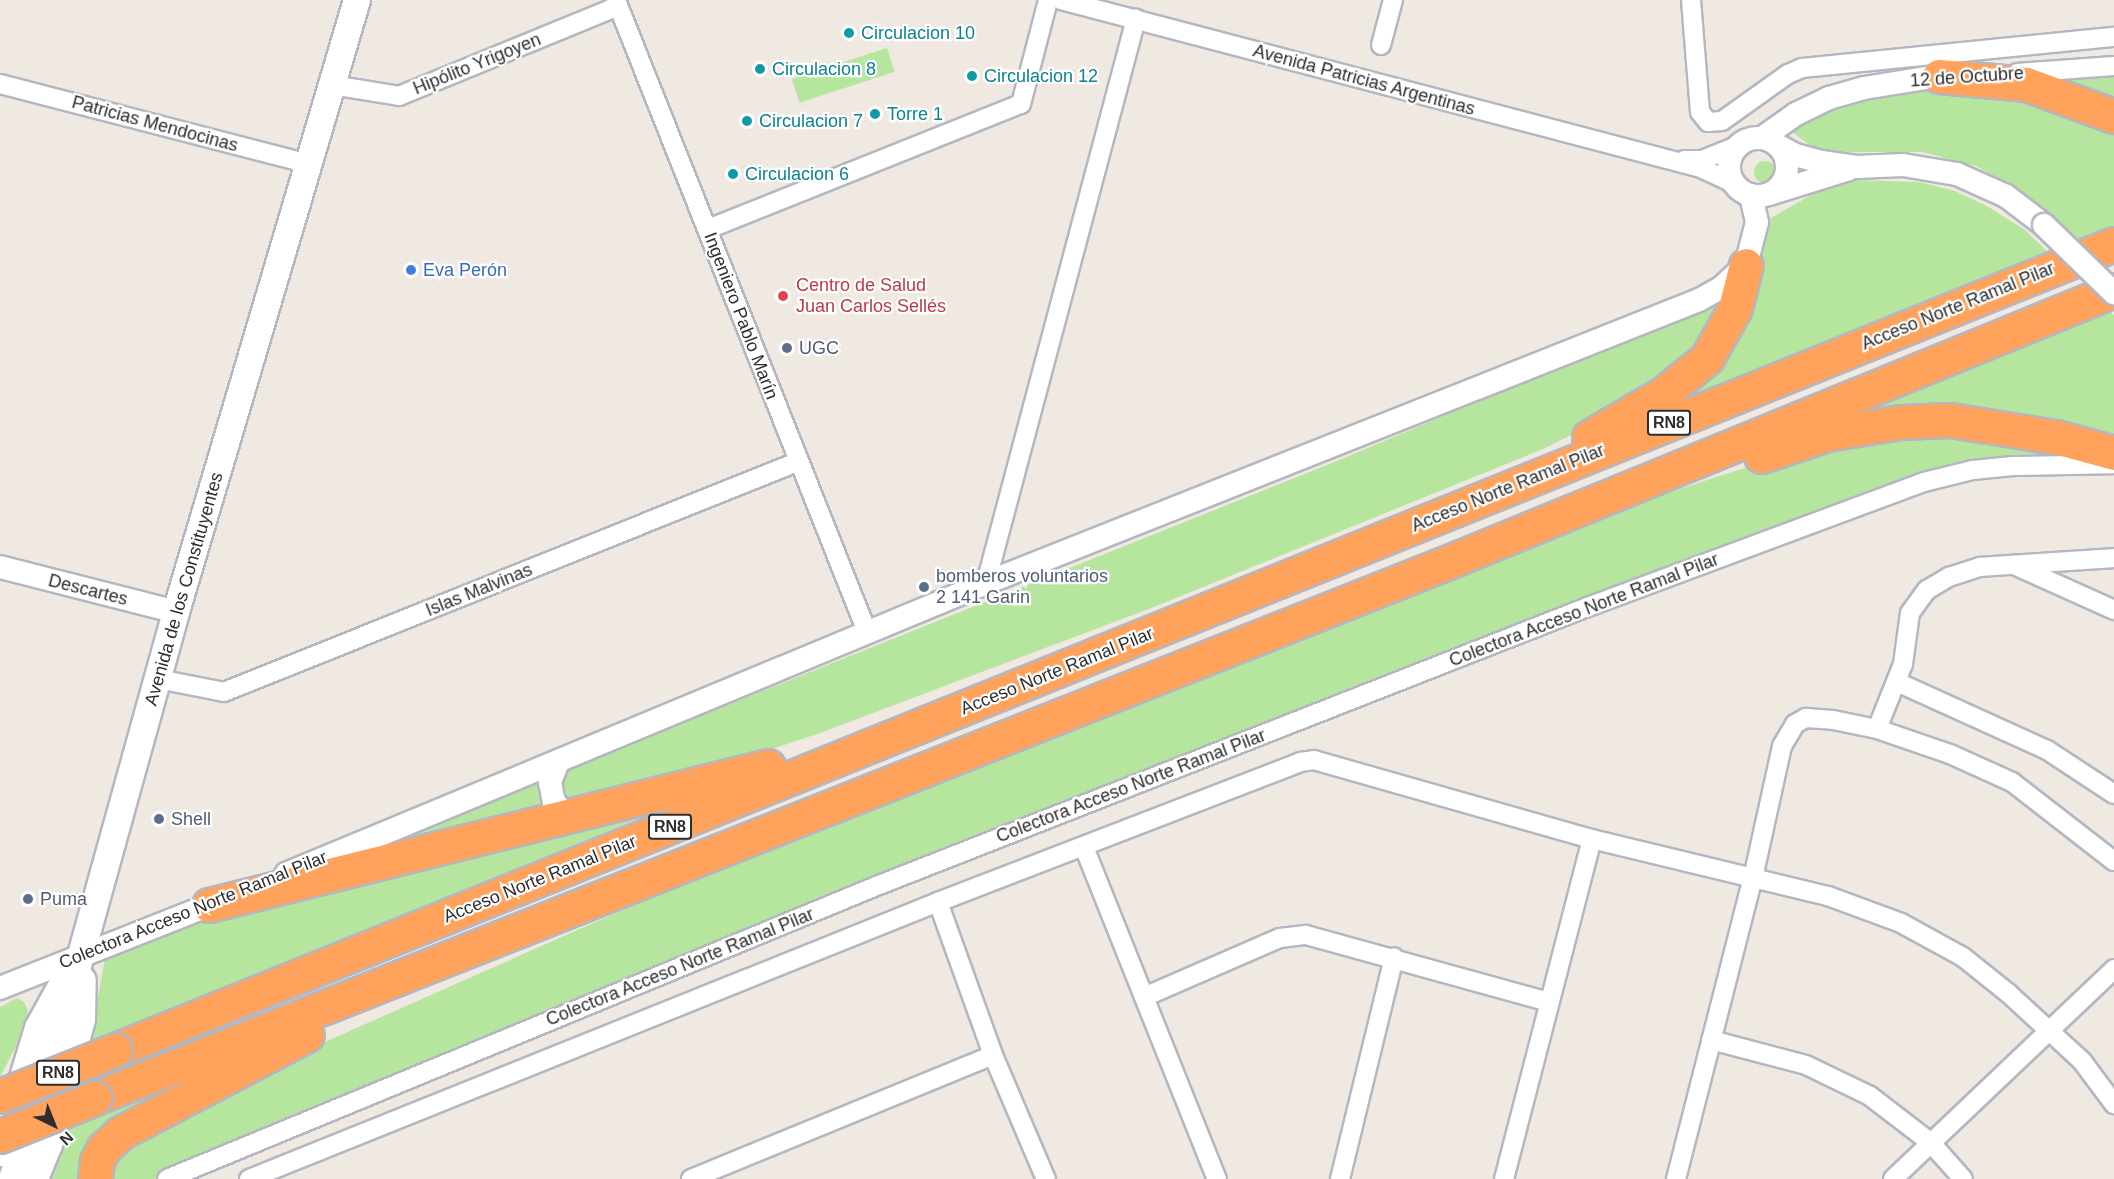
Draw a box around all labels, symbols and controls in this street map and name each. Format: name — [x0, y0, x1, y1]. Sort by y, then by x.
place label: Circulacion 10 — [861, 22, 975, 44]
marker: Circulacion 10 — [842, 26, 856, 40]
street label: Hipólito Yrigoyen — [410, 28, 544, 100]
street label: Avenida Patricias Argentinas — [1250, 40, 1478, 120]
place label: Circulacion 8 — [772, 58, 876, 80]
marker: Circulacion 8 — [753, 62, 767, 76]
street label: 12 de Octubre — [1909, 62, 2025, 92]
place label: Circulacion 12 — [984, 65, 1098, 87]
marker: Circulacion 12 — [965, 69, 979, 83]
street label: Patricias Mendocinas — [70, 91, 240, 157]
place label: Torre 1 — [887, 103, 943, 125]
marker: Torre 1 — [868, 107, 882, 121]
place label: Circulacion 7 — [759, 110, 863, 132]
marker: Circulacion 7 — [740, 114, 754, 128]
place label: Circulacion 6 — [745, 163, 849, 185]
marker: Circulacion 6 — [726, 167, 740, 181]
street label: Ingeniero Pablo Marín — [699, 229, 783, 403]
street label: Acceso Norte Ramal Pilar — [1858, 257, 2058, 355]
place label: Eva Perón — [423, 259, 507, 281]
marker: Eva Perón — [404, 263, 418, 277]
place label: Centro de Salud Juan Carlos Sellés — [796, 275, 946, 318]
marker: Centro de Salud Juan Carlos Sellés — [774, 287, 792, 305]
place label: UGC — [799, 337, 839, 359]
marker: UGC — [780, 341, 794, 355]
road number: RN8 — [1646, 410, 1692, 436]
street label: Acceso Norte Ramal Pilar — [1408, 439, 1608, 537]
street label: Avenida de los Constituyentes — [140, 470, 228, 708]
street label: Colectora Acceso Norte Ramal Pilar — [1446, 548, 1722, 672]
street label: Islas Malvinas — [423, 559, 535, 621]
place label: bomberos voluntarios 2 141 Garin — [936, 566, 1108, 608]
street label: Descartes — [46, 570, 130, 610]
marker: bomberos voluntarios 2 141 Garin — [917, 580, 931, 594]
street label: Acceso Norte Ramal Pilar — [957, 622, 1157, 720]
street label: Colectora Acceso Norte Ramal Pilar — [993, 724, 1269, 848]
place label: Shell — [171, 808, 211, 830]
marker: Shell — [152, 812, 166, 826]
road number: RN8 — [648, 814, 692, 840]
street label: Acceso Norte Ramal Pilar — [440, 830, 640, 928]
street label: Colectora Acceso Norte Ramal Pilar — [55, 846, 331, 974]
place label: Puma — [40, 888, 87, 910]
marker: Puma — [21, 892, 35, 906]
street label: Colectora Acceso Norte Ramal Pilar — [542, 903, 818, 1031]
road number: RN8 — [36, 1060, 80, 1086]
north arrow — [24, 1095, 84, 1155]
text: N — [57, 1128, 77, 1149]

